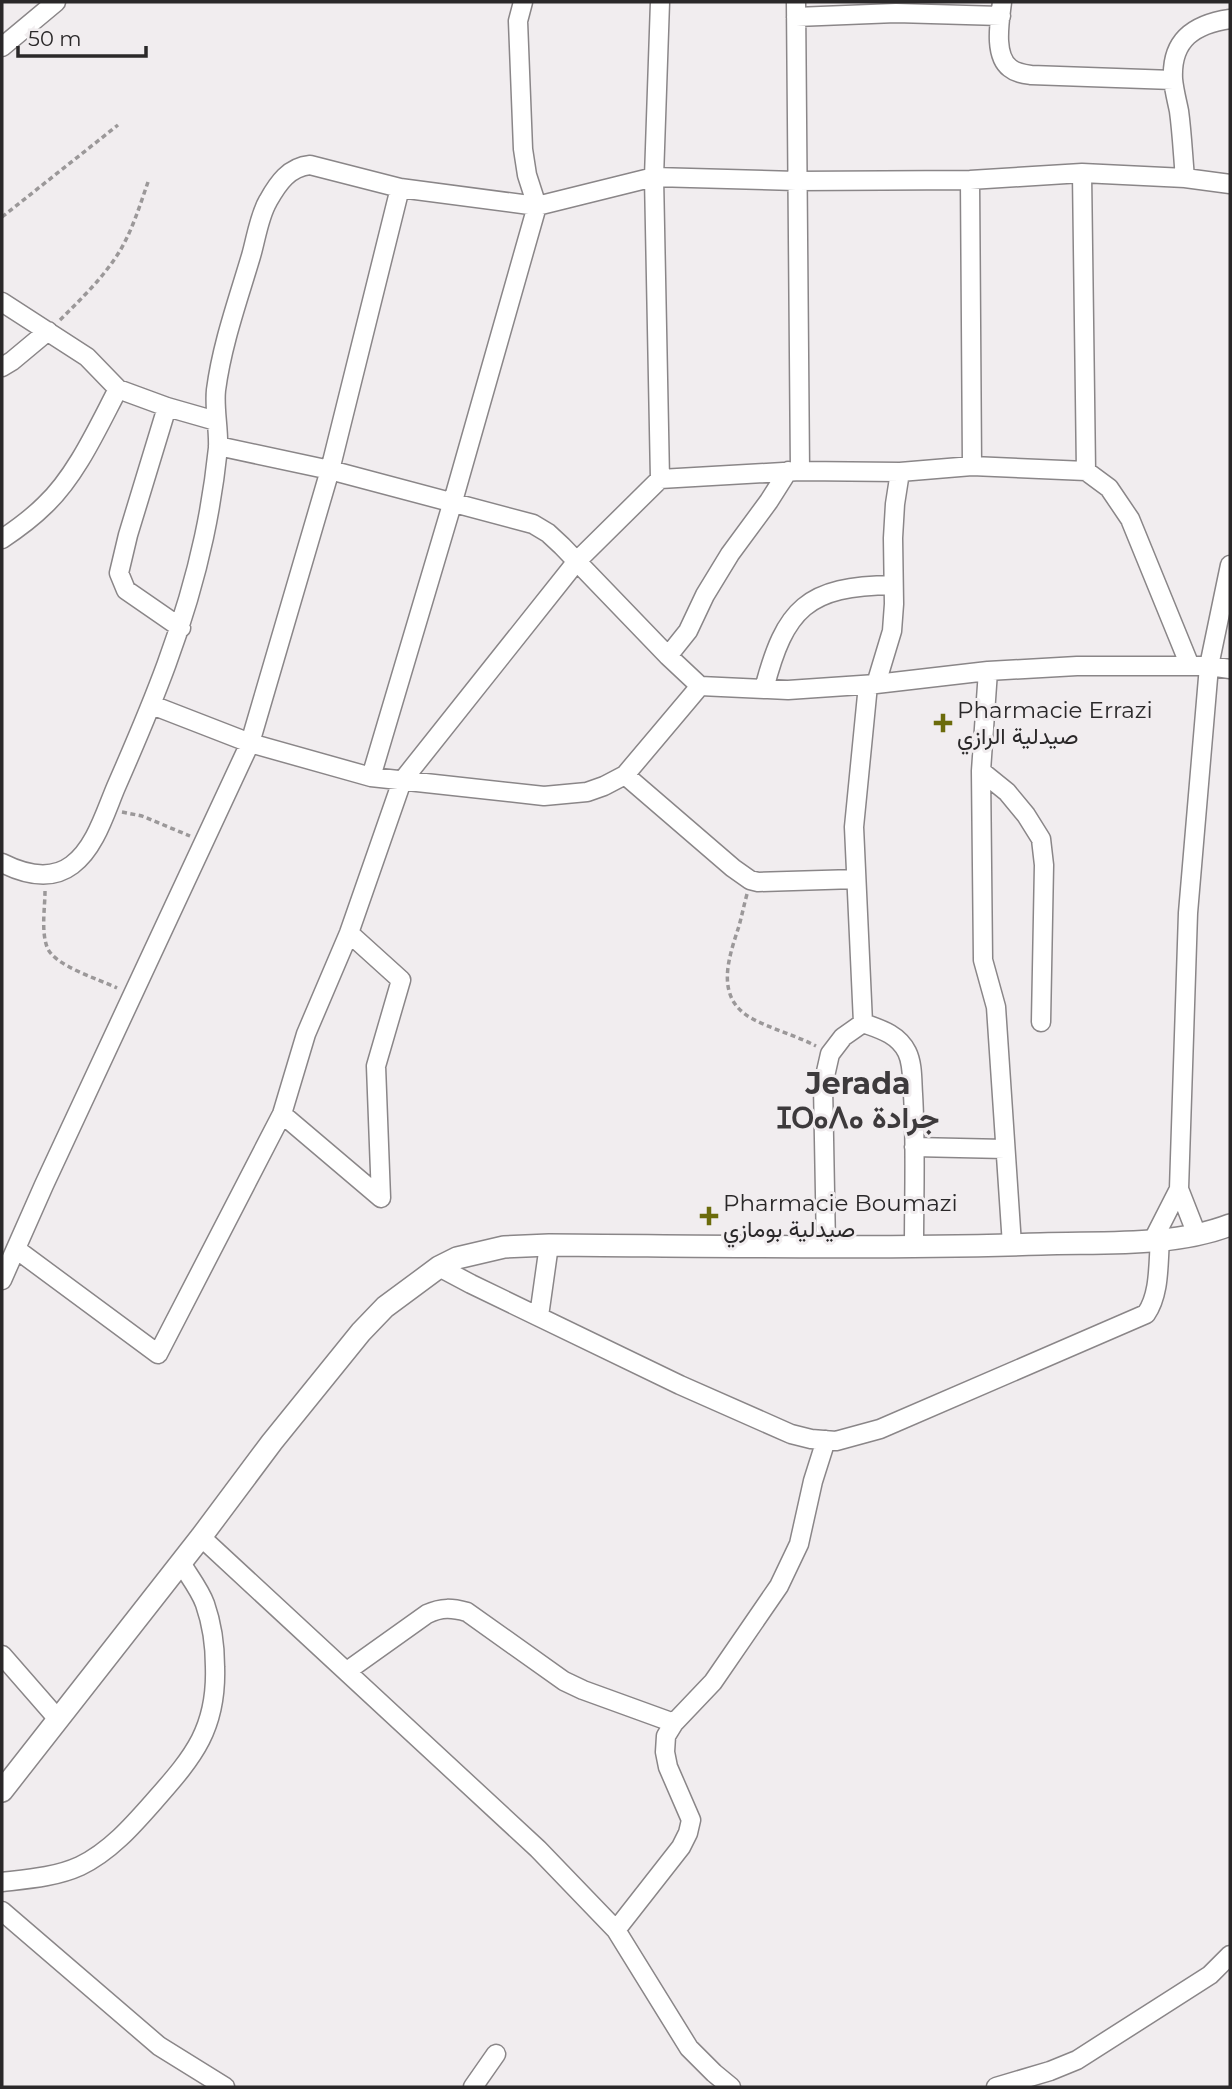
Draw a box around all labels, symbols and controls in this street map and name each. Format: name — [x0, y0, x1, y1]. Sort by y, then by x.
scale bar — [18, 14, 145, 58]
text: 50 m — [28, 26, 82, 51]
place label: Pharmacie Errazi صيدلية الرازي — [957, 696, 1153, 755]
marker: Pharmacie Errazi صيدلية الرازي — [935, 715, 951, 731]
district label: Jerada ⵊⵔⴰⴷⴰ جرادة — [777, 1065, 939, 1136]
place label: Pharmacie Boumazi صيدلية بومازي — [723, 1189, 958, 1248]
marker: Pharmacie Boumazi صيدلية بومازي — [701, 1208, 717, 1224]

